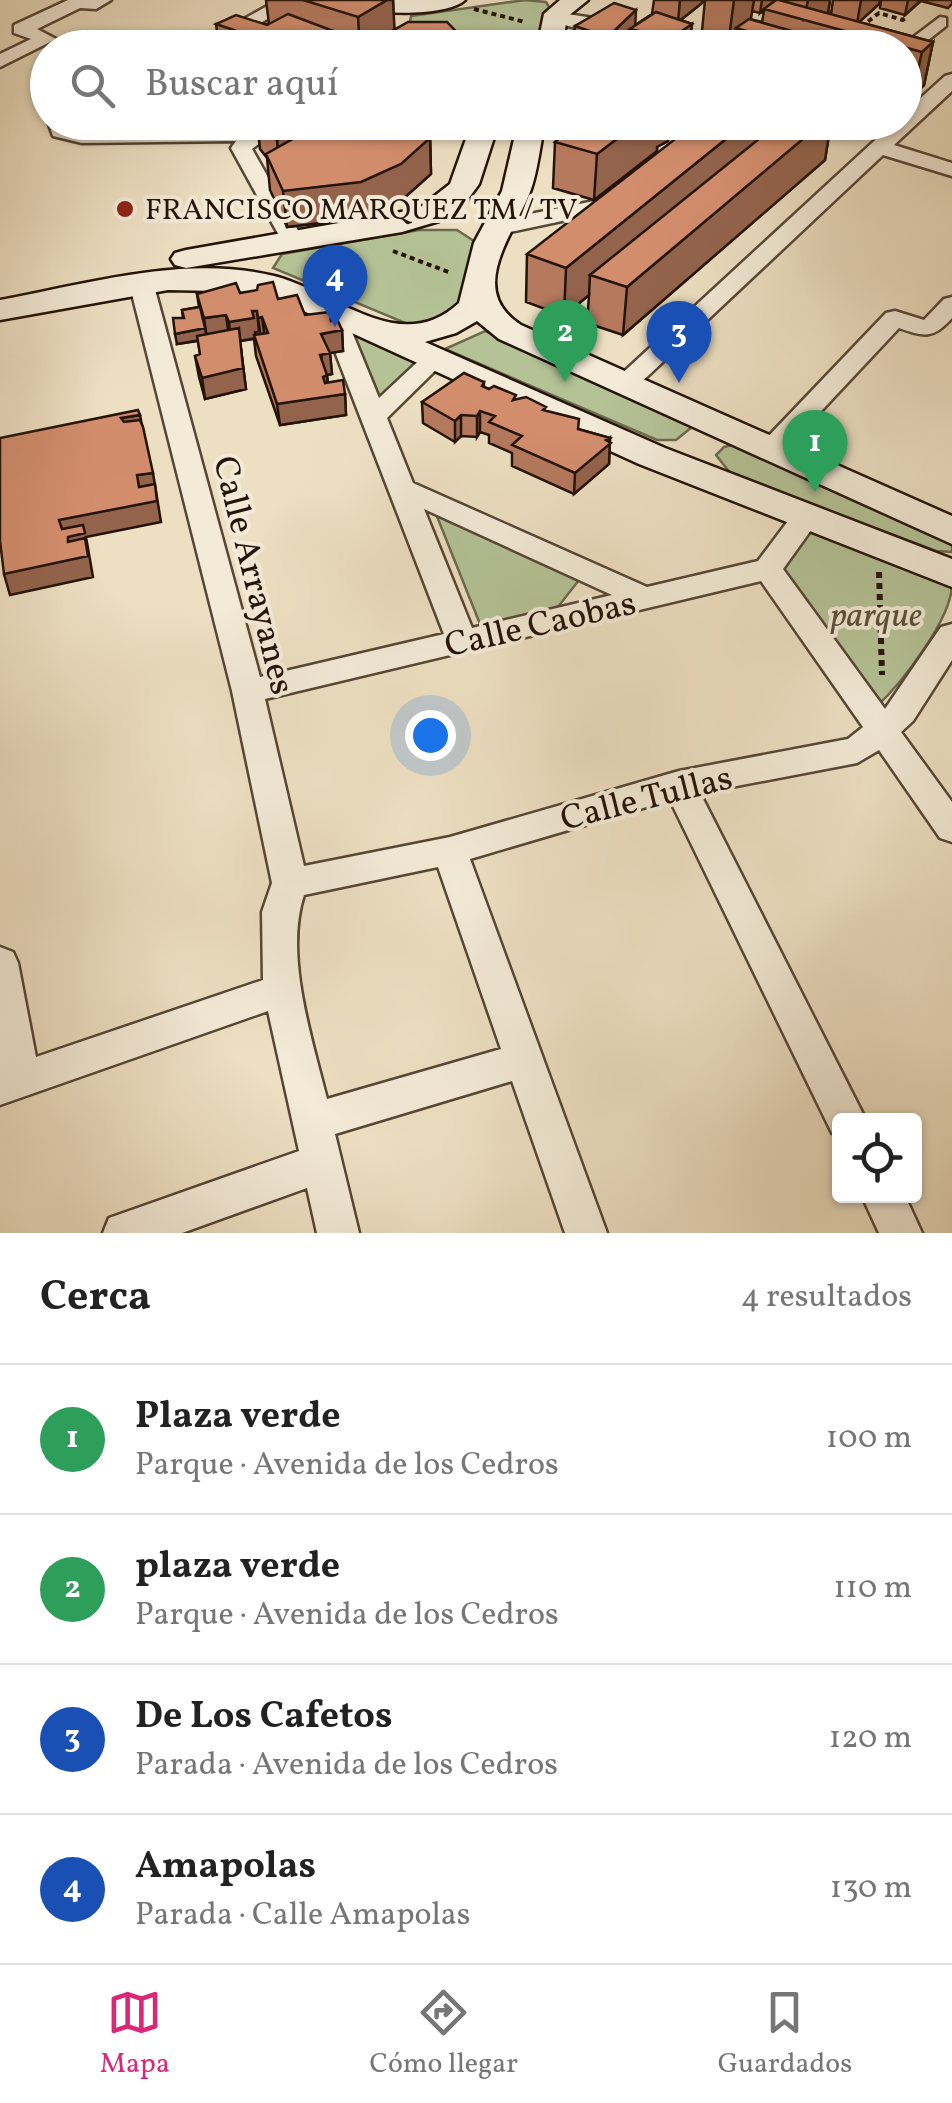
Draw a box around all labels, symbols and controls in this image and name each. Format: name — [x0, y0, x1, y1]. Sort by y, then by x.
search box — [30, 30, 922, 140]
icon: search — [65, 58, 120, 113]
text: Buscar aquí — [145, 59, 338, 112]
place label: FRANCISCO MARQUEZ TM / TV — [145, 190, 578, 232]
marker: FRANCISCO MARQUEZ TM / TV — [114, 198, 136, 220]
pin: 4 — [302, 245, 368, 327]
pin: 2 — [532, 300, 598, 382]
pin: 3 — [646, 300, 712, 383]
pin: 1 — [782, 410, 848, 492]
street label: Calle Arrayanes — [199, 452, 305, 700]
street label: Calle Caobas — [440, 581, 641, 671]
park label: parque — [830, 593, 922, 641]
your location — [405, 710, 456, 761]
street label: Calle Tullas — [556, 755, 738, 844]
map controls — [832, 1113, 922, 1203]
button: locate — [832, 1113, 922, 1203]
text: Cerca — [40, 1269, 151, 1328]
text: 4 resultados — [741, 1276, 912, 1320]
text: Plaza verde — [135, 1391, 341, 1444]
text: 1 — [66, 1417, 79, 1461]
text: 100 m — [826, 1417, 912, 1461]
text: Parque · Avenida de los Cedros — [135, 1444, 559, 1488]
text: plaza verde — [135, 1541, 340, 1594]
text: 2 — [64, 1567, 81, 1611]
text: 110 m — [833, 1567, 912, 1611]
text: Parque · Avenida de los Cedros — [135, 1594, 559, 1638]
text: De Los Cafetos — [135, 1691, 393, 1744]
text: 3 — [64, 1717, 81, 1761]
text: 120 m — [829, 1717, 912, 1761]
text: Parada · Avenida de los Cedros — [135, 1744, 558, 1788]
text: Amapolas — [135, 1841, 316, 1894]
text: 4 — [63, 1867, 82, 1911]
text: 130 m — [830, 1867, 912, 1911]
text: Parada · Calle Amapolas — [135, 1894, 471, 1938]
tab: Mapa — [100, 1985, 170, 2084]
tab: Cómo llegar — [370, 1985, 518, 2084]
tab: Guardados — [718, 1985, 852, 2084]

